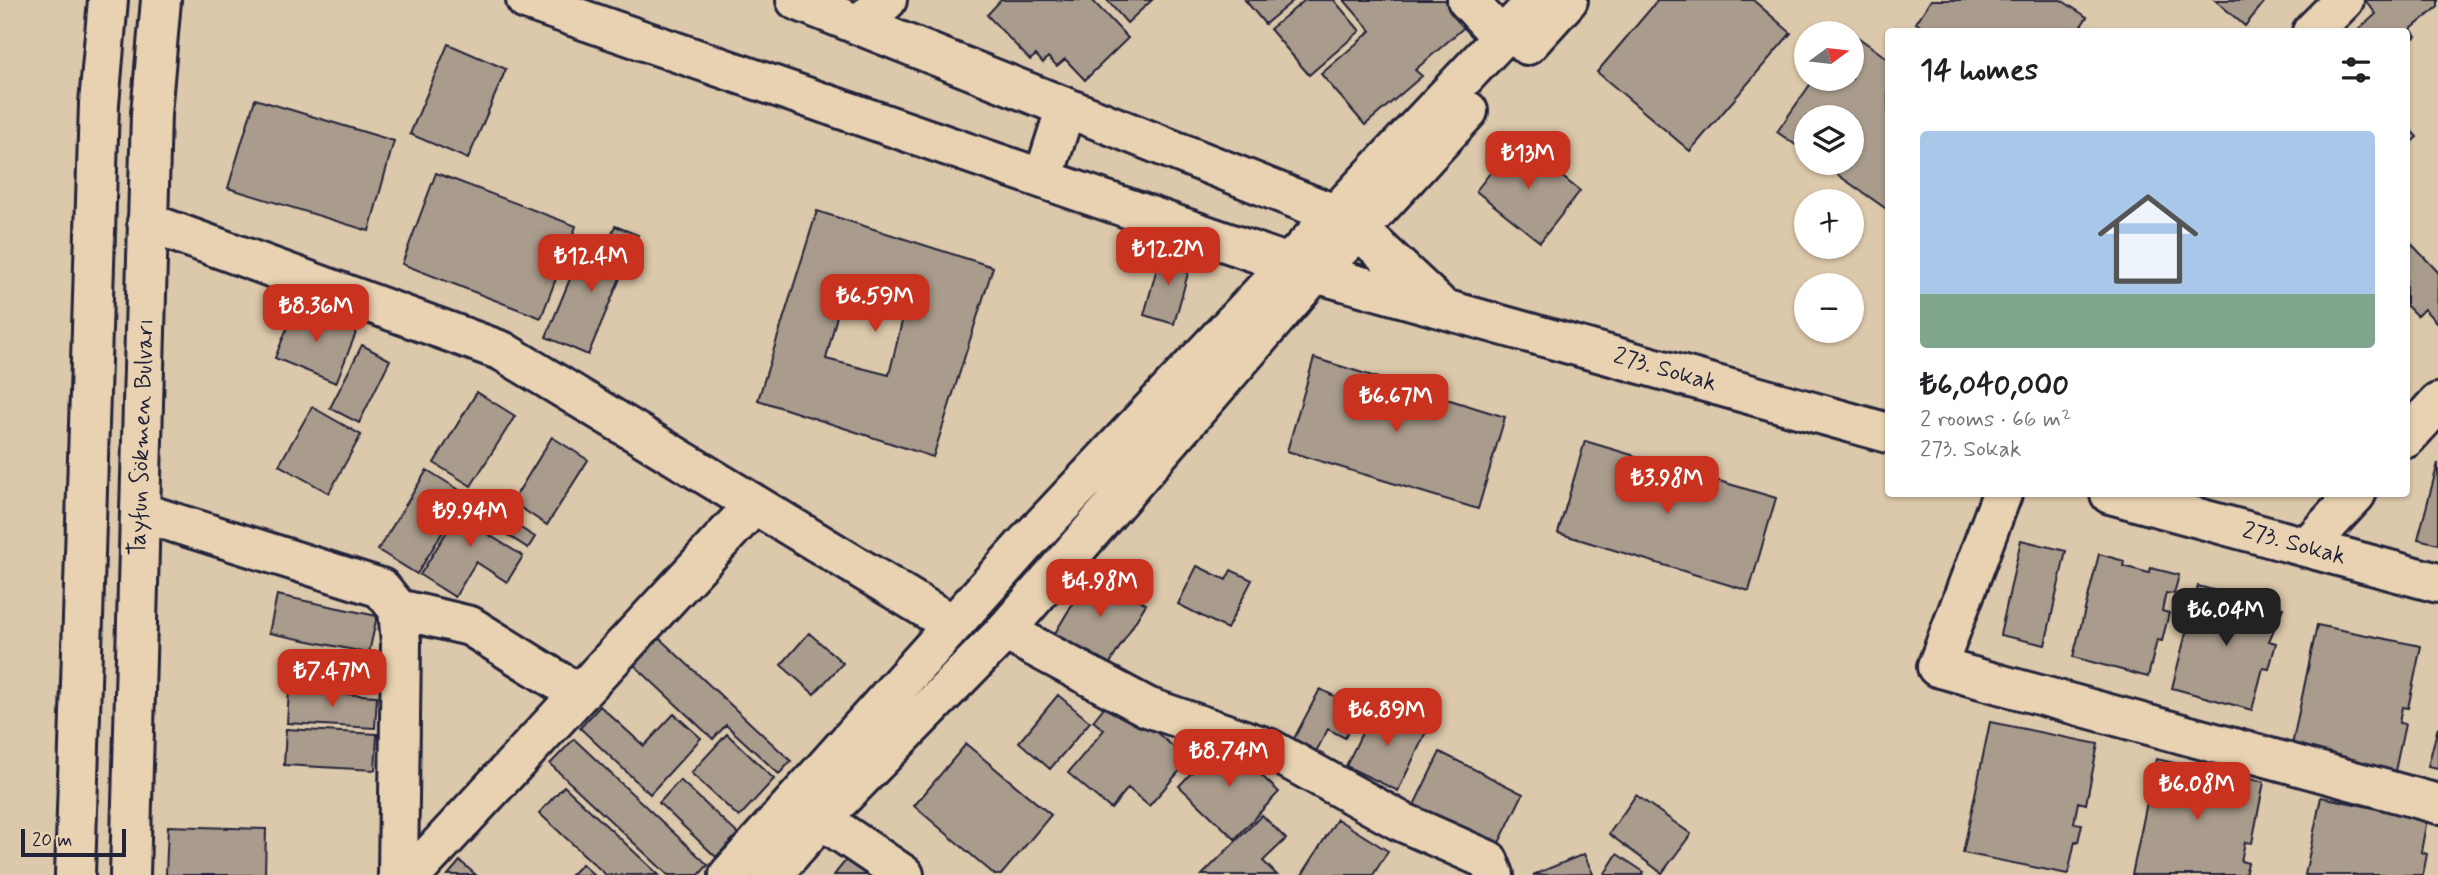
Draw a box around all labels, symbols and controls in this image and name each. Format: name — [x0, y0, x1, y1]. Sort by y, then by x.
north arrow — [1794, 21, 1864, 91]
map controls — [1794, 21, 1864, 343]
text: 14 homes — [1920, 51, 2038, 90]
icon: filters — [2337, 51, 2375, 89]
button: layers — [1794, 105, 1864, 175]
pin: ₺13M — [1487, 132, 1569, 191]
text: ₺13M — [1501, 139, 1555, 169]
icon: home — [2085, 176, 2211, 302]
button: + — [1794, 189, 1864, 259]
pin: ₺12.2M — [1111, 228, 1225, 287]
pin: ₺12.4M — [534, 234, 648, 294]
text: ₺12.2M — [1132, 235, 1204, 265]
text: ₺12.4M — [554, 242, 628, 272]
button: − — [1794, 273, 1864, 343]
pin: ₺6.59M — [818, 274, 932, 334]
text: ₺6.59M — [836, 282, 914, 312]
pin: ₺8.36M — [259, 284, 373, 344]
text: ₺8.36M — [279, 292, 353, 322]
street label: Tayfun Sökmen Bulvarı — [122, 318, 162, 556]
street label: 273. Sokak — [1610, 341, 1720, 400]
text: ₺6,040,000 — [1920, 366, 2069, 405]
pin: ₺6.67M — [1339, 374, 1453, 434]
text: ₺6.67M — [1359, 382, 1433, 412]
text: 2 rooms · 66 m² — [1920, 405, 2071, 435]
text: 273. Sokak — [1920, 435, 2021, 465]
pin: ₺3.98M — [1610, 456, 1724, 516]
text: ₺3.98M — [1631, 464, 1703, 494]
pin: ₺9.94M — [413, 490, 527, 549]
text: ₺9.94M — [433, 497, 507, 527]
street label: 273. Sokak — [2239, 515, 2349, 573]
pin: ₺4.98M — [1043, 560, 1157, 619]
text: ₺4.98M — [1062, 567, 1138, 597]
pin: ₺6.04M — [2169, 588, 2283, 648]
text: ₺6.04M — [2188, 596, 2264, 626]
pin: ₺7.47M — [275, 650, 389, 709]
text: ₺7.47M — [293, 657, 371, 687]
pin: ₺6.89M — [1330, 688, 1444, 748]
text: ₺6.89M — [1349, 696, 1425, 726]
pin: ₺8.74M — [1172, 730, 1286, 789]
text: ₺8.74M — [1189, 737, 1269, 767]
pin: ₺6.08M — [2140, 762, 2254, 822]
text: ₺6.08M — [2159, 770, 2235, 800]
scale bar — [21, 826, 126, 858]
text: 20 m — [32, 828, 72, 853]

